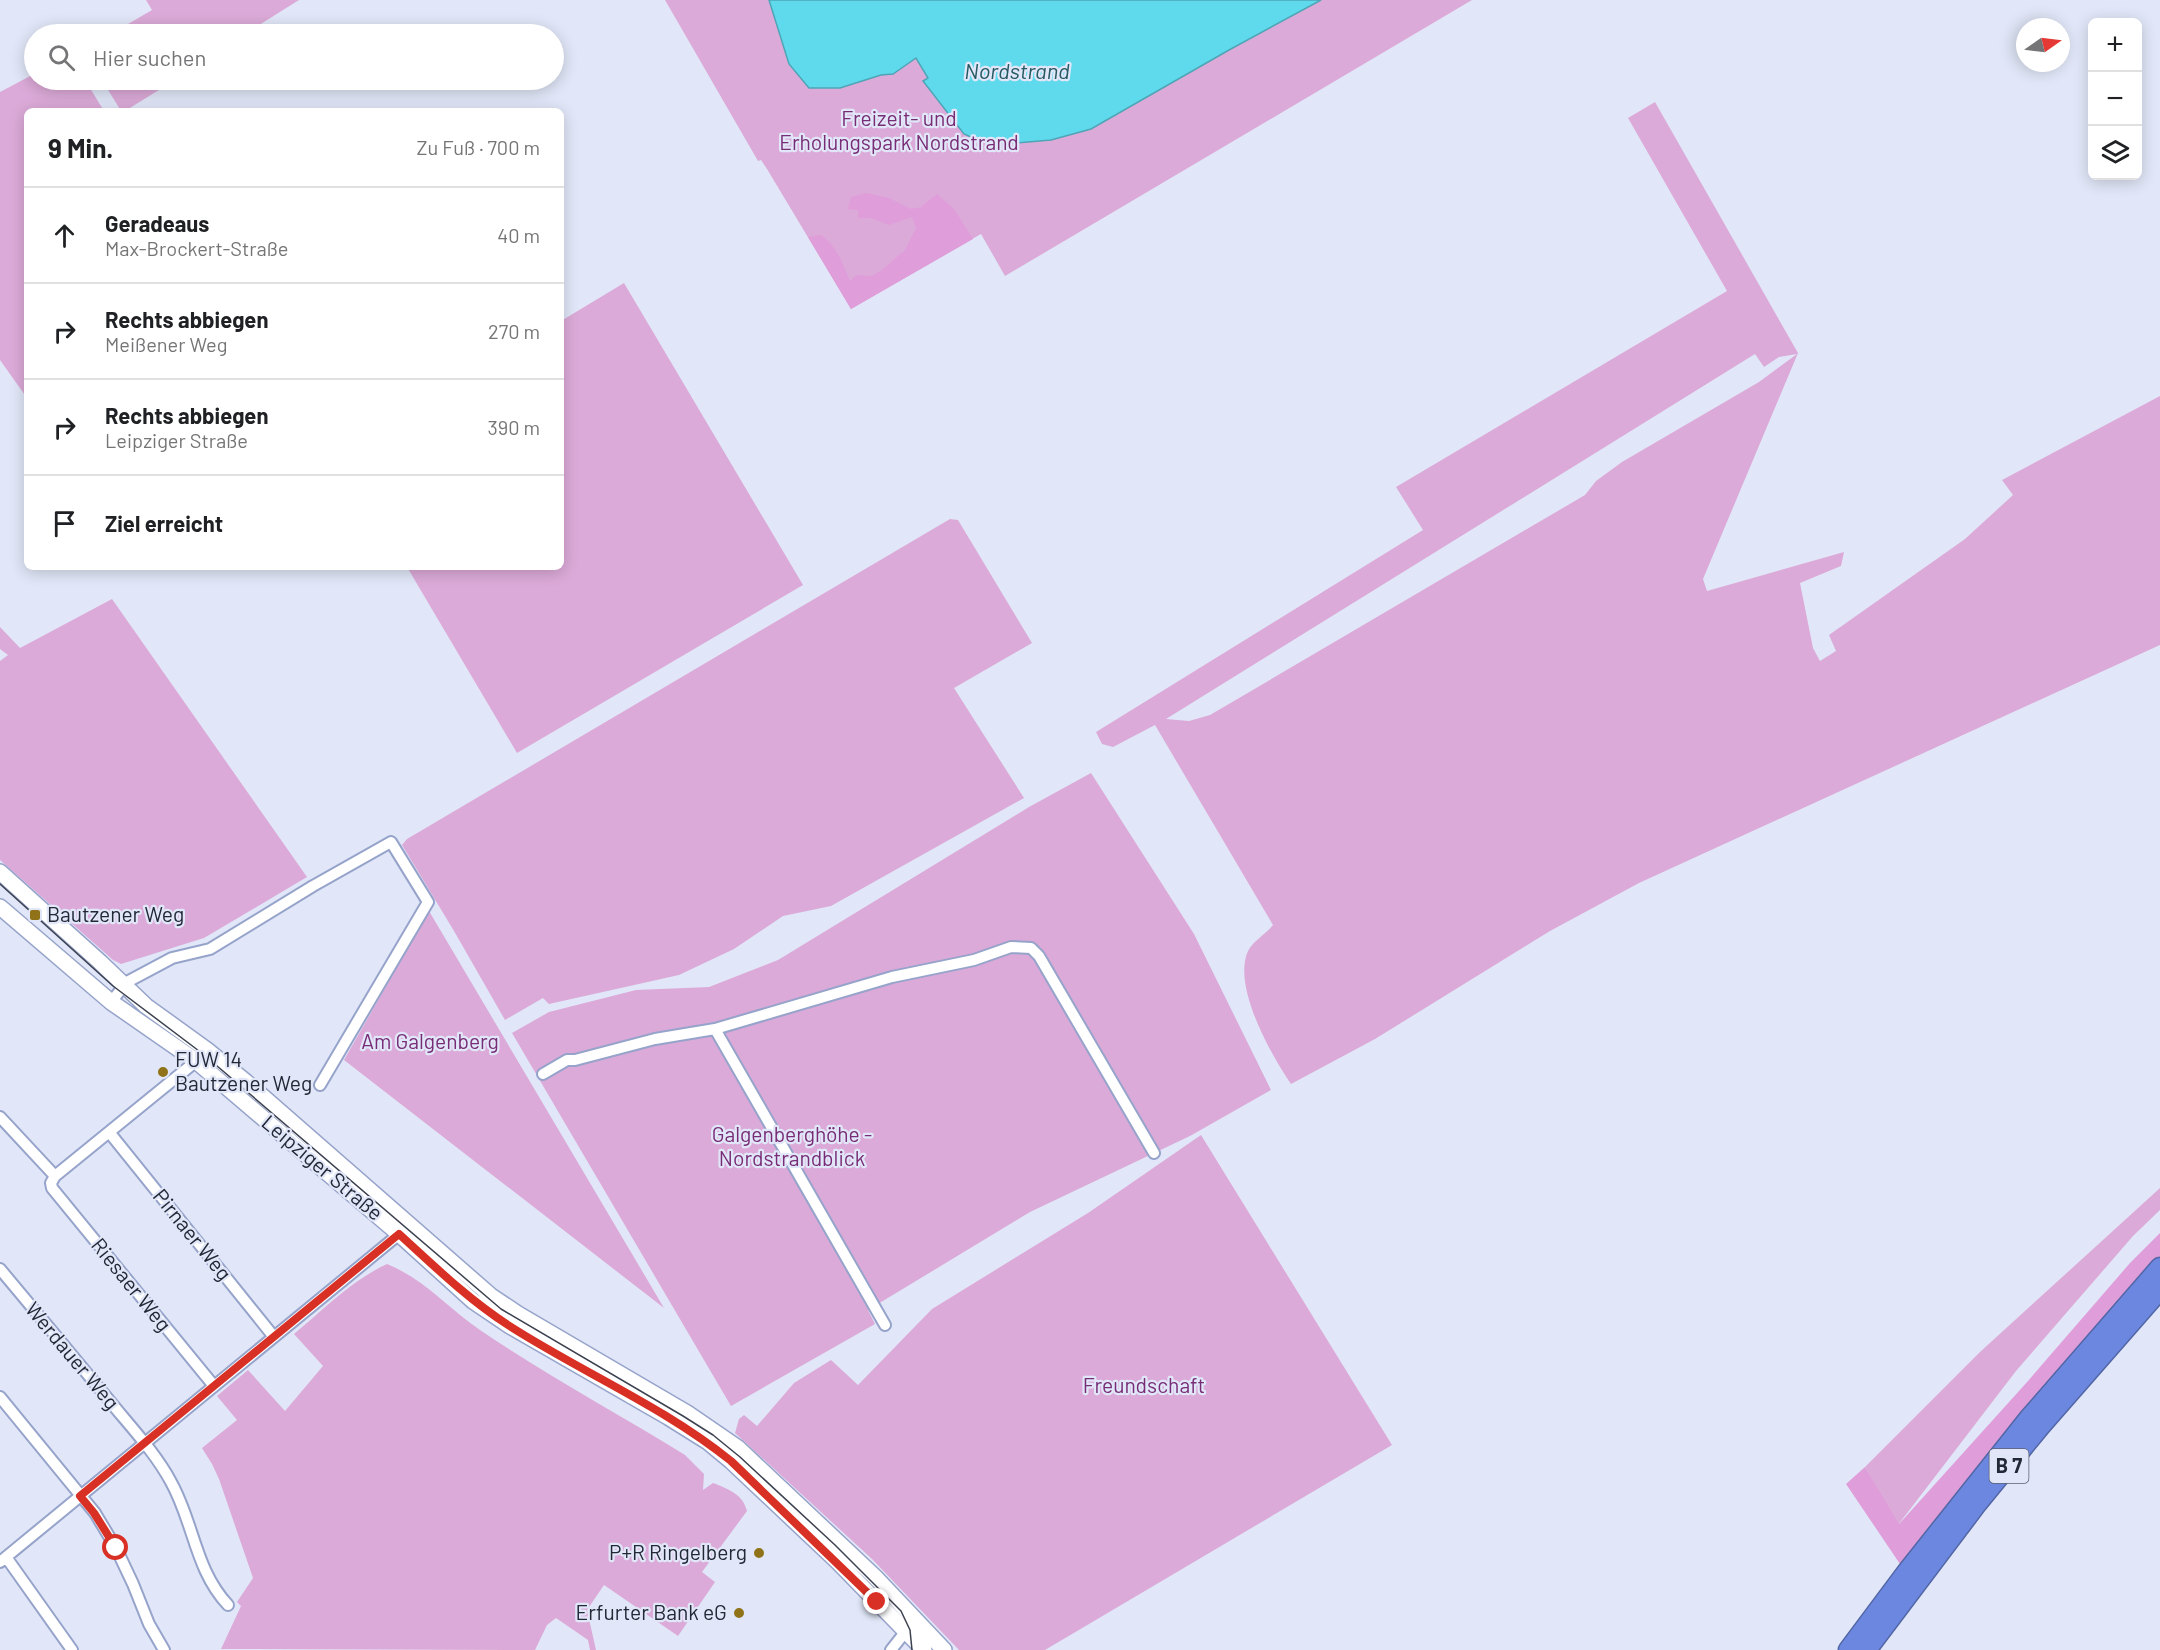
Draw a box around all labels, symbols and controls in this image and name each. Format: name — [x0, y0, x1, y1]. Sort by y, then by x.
north arrow — [2016, 18, 2070, 72]
map controls — [2088, 18, 2142, 180]
button: + — [2088, 18, 2142, 72]
search box — [24, 24, 564, 90]
icon: search — [45, 41, 78, 74]
text: Hier suchen — [93, 44, 206, 70]
water label: Nordstrand — [964, 57, 1070, 83]
button: − — [2088, 72, 2142, 126]
park label: Freizeit- und Erholungspark Nordstrand — [779, 105, 1019, 154]
button: layers — [2088, 126, 2142, 180]
text: 9 Min. — [48, 132, 113, 163]
text: Zu Fuß · 700 m — [417, 135, 540, 159]
text: Geradeaus — [105, 210, 209, 236]
icon: ahead — [48, 219, 81, 252]
text: 40 m — [497, 223, 540, 247]
text: Max-Brockert-Straße — [105, 236, 288, 260]
text: Rechts abbiegen — [105, 306, 268, 332]
icon: right — [48, 315, 81, 348]
text: 270 m — [488, 319, 540, 343]
text: Meißener Weg — [105, 332, 227, 356]
text: Rechts abbiegen — [105, 402, 268, 428]
icon: right — [48, 411, 81, 444]
text: 390 m — [487, 415, 540, 439]
text: Leipziger Straße — [105, 428, 248, 452]
icon: arrive — [48, 507, 81, 540]
text: Ziel erreicht — [105, 510, 223, 536]
place label: Bautzener Weg — [47, 901, 184, 926]
marker: Bautzener Weg — [28, 908, 42, 922]
park label: Am Galgenberg — [361, 1028, 499, 1053]
place label: FUW 14 Bautzener Weg — [175, 1046, 312, 1095]
marker: FUW 14 Bautzener Weg — [156, 1065, 170, 1079]
street label: Leipziger Straße — [257, 1109, 389, 1225]
park label: Galgenberghöhe - Nordstrandblick — [712, 1121, 872, 1170]
street label: Pirnaer Weg — [149, 1183, 238, 1285]
street label: Riesaer Weg — [87, 1232, 177, 1336]
street label: Werdauer Weg — [21, 1296, 125, 1414]
park label: Freundschaft — [1083, 1372, 1205, 1397]
road number: B 7 — [1990, 1449, 2028, 1483]
route start — [102, 1534, 128, 1560]
place label: P+R Ringelberg — [609, 1539, 747, 1564]
marker: P+R Ringelberg — [752, 1546, 766, 1560]
route end — [863, 1588, 889, 1614]
place label: Erfurter Bank eG — [575, 1599, 727, 1624]
marker: Erfurter Bank eG — [732, 1606, 746, 1620]

